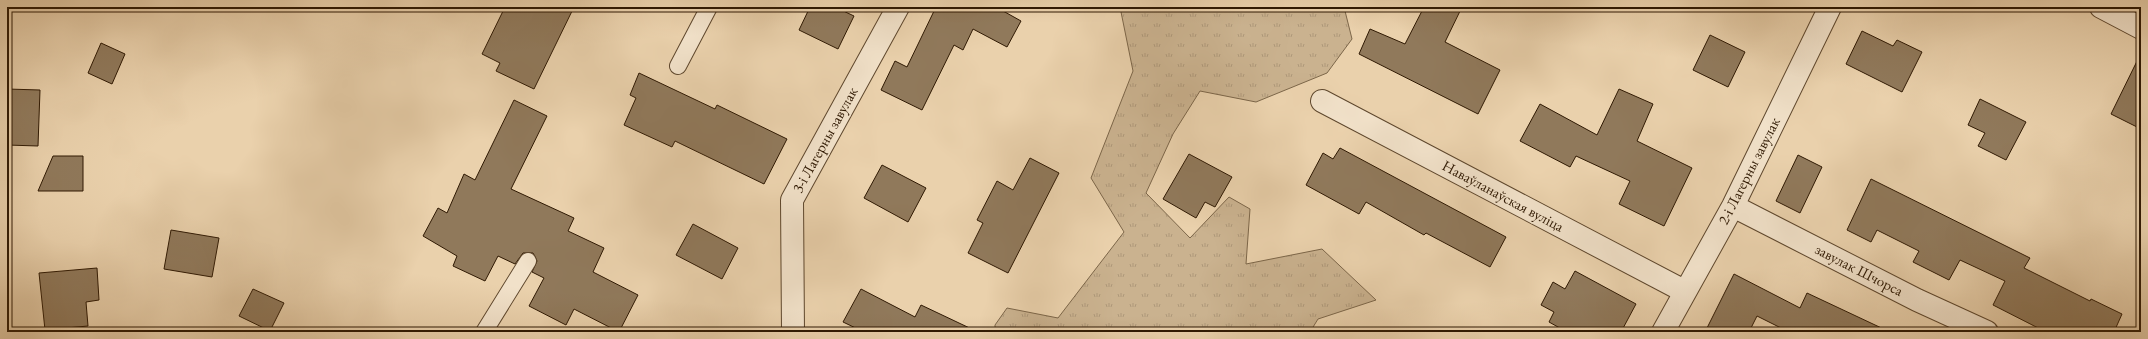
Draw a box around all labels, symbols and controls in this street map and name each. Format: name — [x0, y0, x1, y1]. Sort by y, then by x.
street label: 3-і Лагерны завулак — [788, 84, 861, 196]
street label: 2-і Лагерны завулак — [1713, 114, 1784, 228]
street label: Наваўланаўская вуліца — [1439, 155, 1567, 236]
street label: завулак Шчорса — [1812, 239, 1907, 300]

